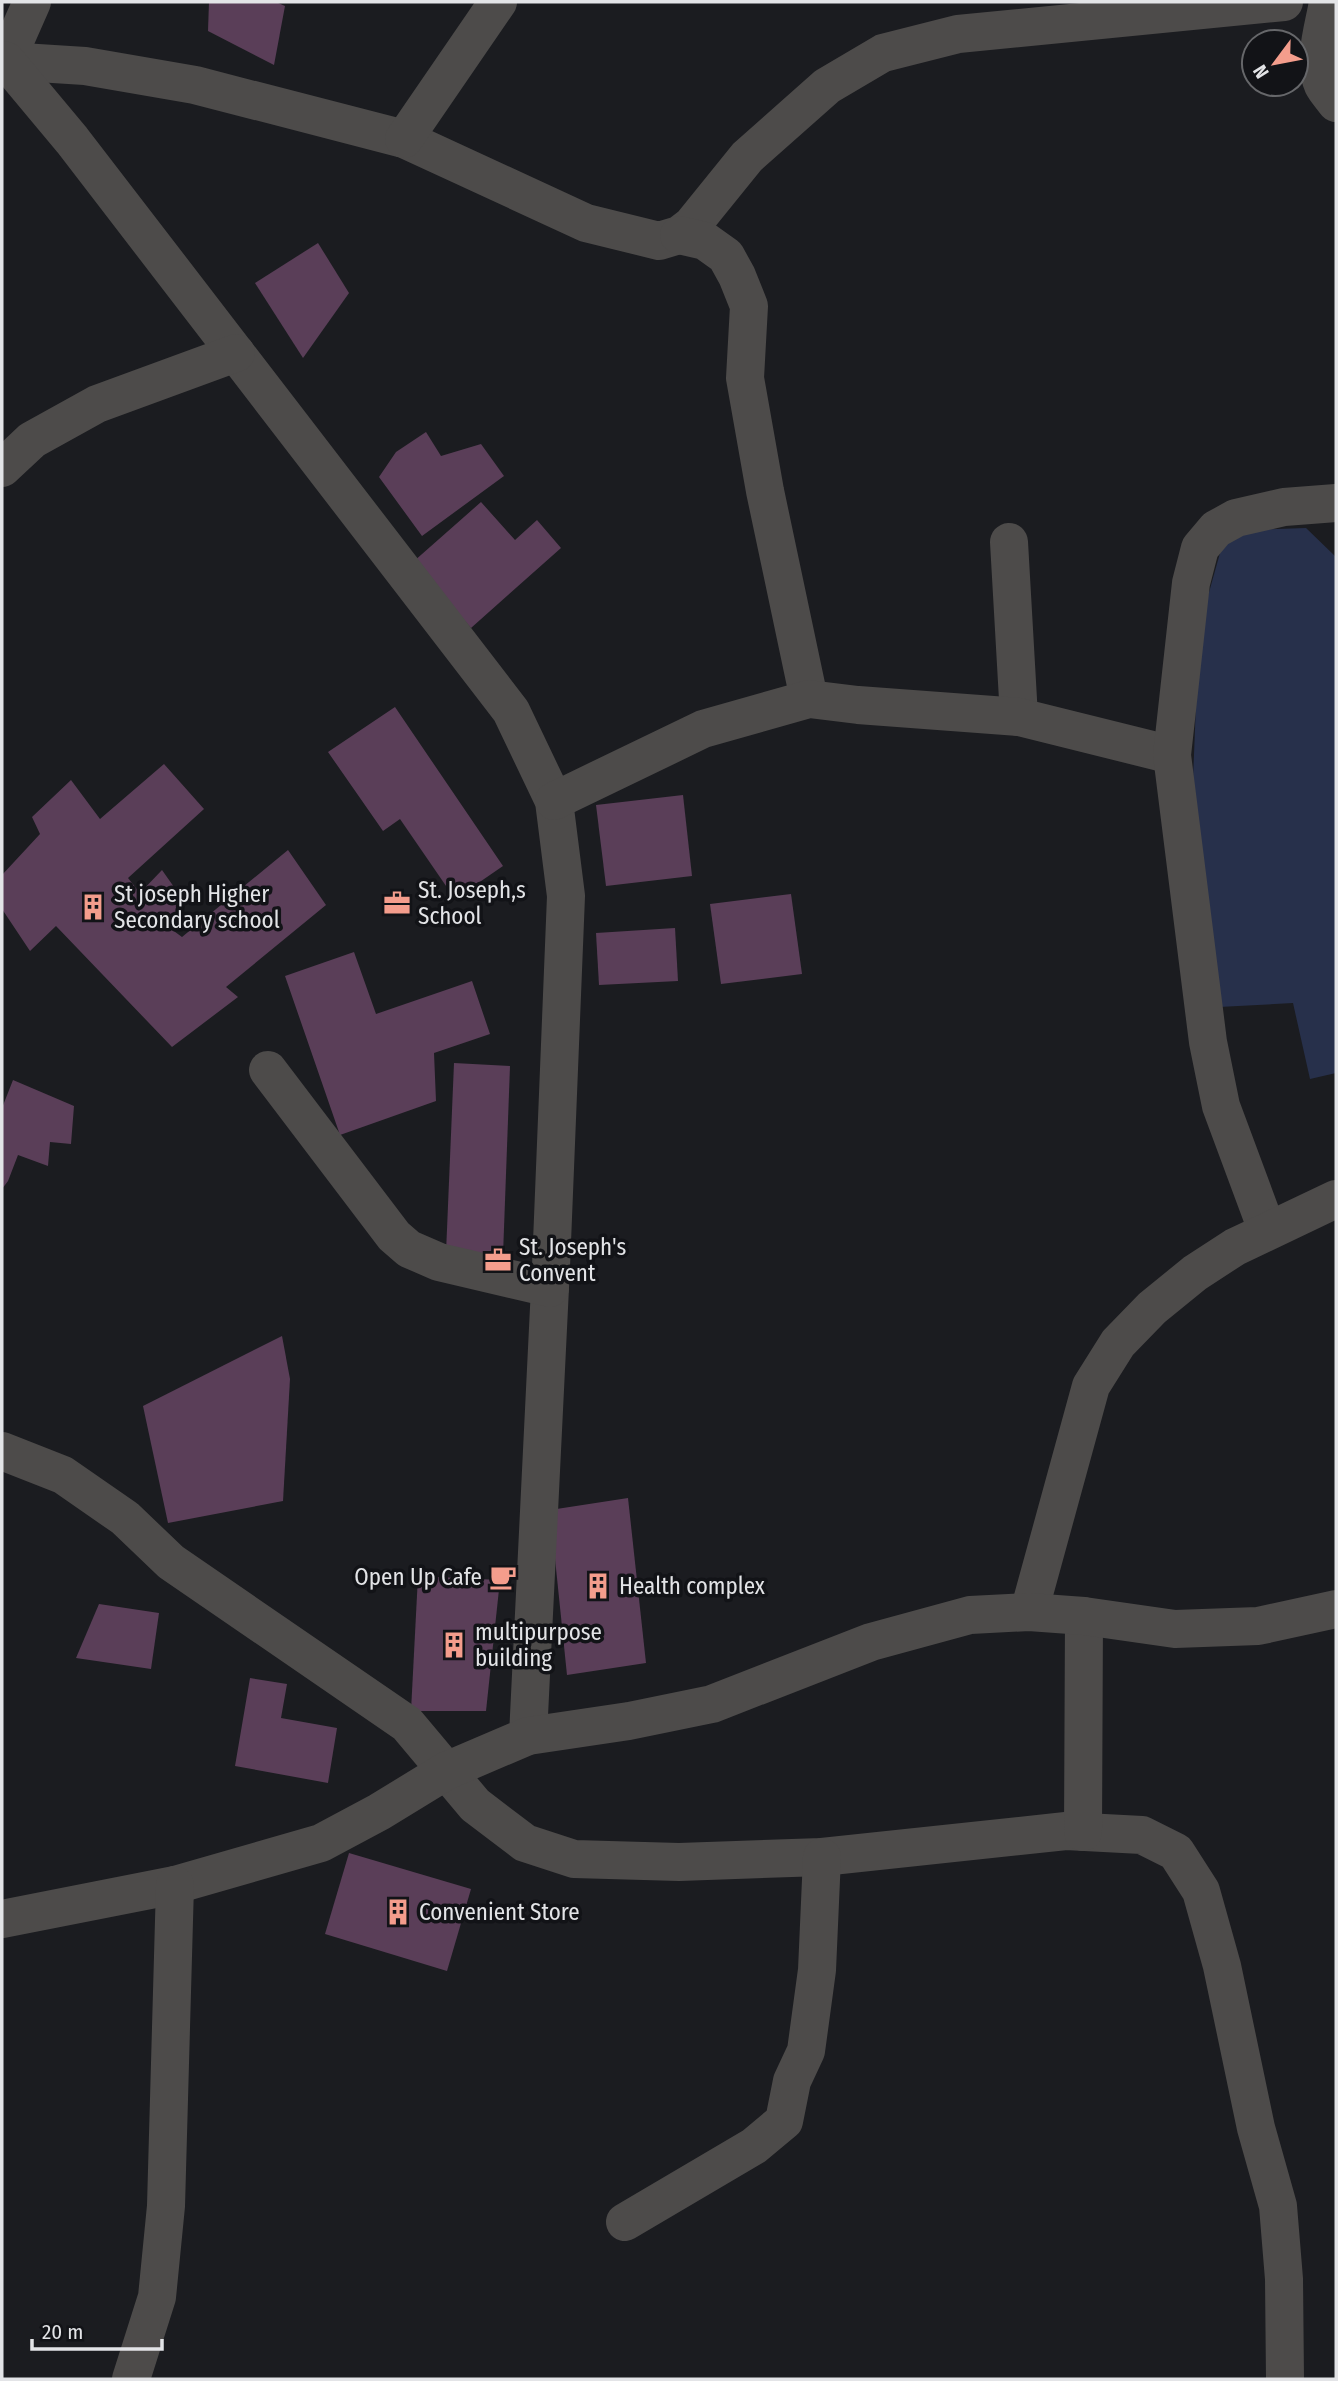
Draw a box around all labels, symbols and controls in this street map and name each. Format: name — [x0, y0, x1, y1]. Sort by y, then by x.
north arrow — [1240, 28, 1310, 98]
text: N — [1248, 61, 1274, 83]
place label: St. Joseph,s School — [418, 876, 526, 930]
place label: St joseph Higher Secondary school — [114, 880, 280, 934]
office icon: St. Joseph,s School — [382, 888, 412, 918]
building icon: St joseph Higher Secondary school — [78, 892, 108, 922]
place label: St. Joseph's Convent — [519, 1233, 626, 1287]
office icon: St. Joseph's Convent — [483, 1245, 513, 1275]
cafe icon: Open Up Cafe — [488, 1562, 518, 1592]
place label: Open Up Cafe — [354, 1563, 482, 1591]
building icon: Health complex — [583, 1571, 613, 1601]
place label: Health complex — [619, 1572, 765, 1600]
place label: multipurpose building — [475, 1618, 602, 1672]
building icon: multipurpose building — [439, 1630, 469, 1660]
building icon: Convenient Store — [383, 1897, 413, 1927]
place label: Convenient Store — [419, 1898, 580, 1926]
scale bar — [32, 2308, 161, 2352]
text: 20 m — [42, 2319, 83, 2345]

